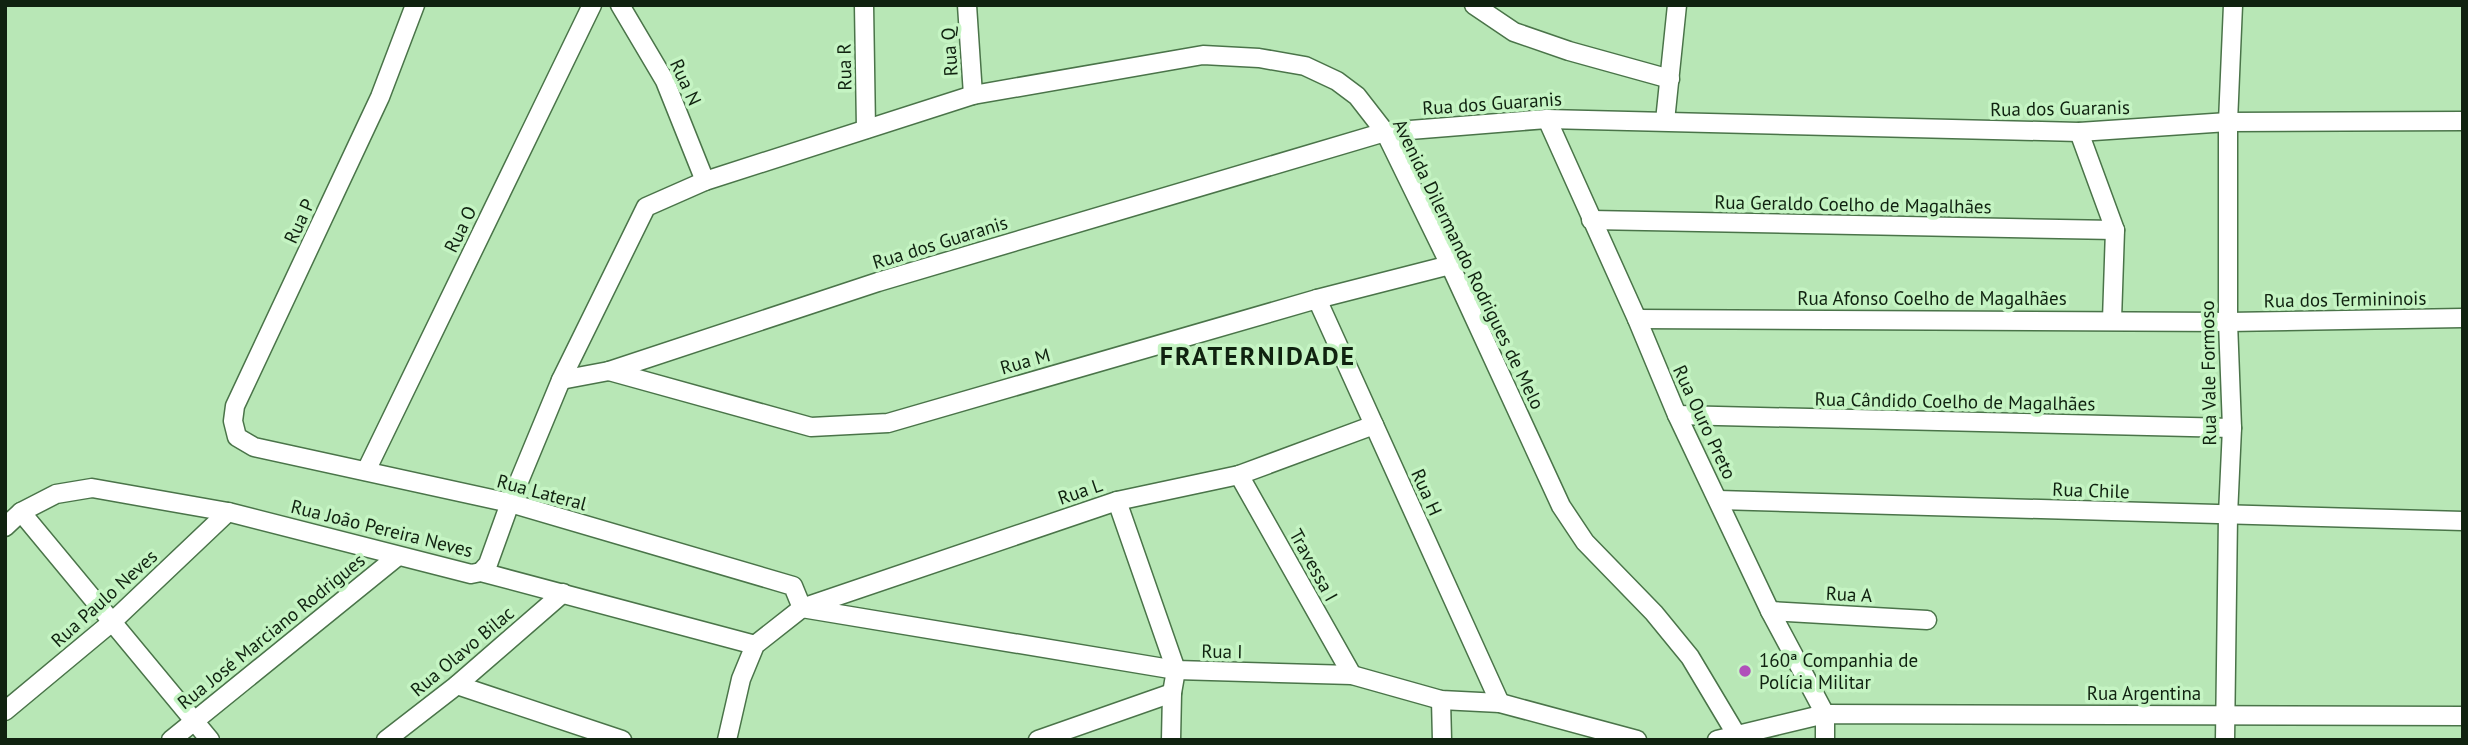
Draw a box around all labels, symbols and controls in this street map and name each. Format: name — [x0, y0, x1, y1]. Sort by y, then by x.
street label: Rua Q — [935, 26, 963, 77]
street label: Rua R — [832, 43, 856, 91]
street label: Rua N — [665, 55, 707, 109]
street label: Rua dos Guaranis — [1421, 86, 1563, 120]
street label: Rua dos Guaranis — [1990, 95, 2130, 121]
street label: Avenida Dilermando Rodrigues de Melo — [1388, 115, 1550, 413]
street label: Rua Geraldo Coelho de Magalhães — [1714, 190, 1992, 218]
street label: Rua P — [278, 195, 320, 247]
street label: Rua O — [439, 202, 481, 256]
street label: Rua dos Guaranis — [870, 210, 1010, 274]
street label: Rua Afonso Coelho de Magalhães — [1797, 286, 2067, 310]
street label: Rua dos Termininois — [2263, 286, 2427, 312]
street label: Rua Vale Formoso — [2195, 300, 2221, 446]
district label: FRATERNIDADE — [1160, 339, 1356, 372]
street label: Rua M — [997, 342, 1053, 380]
street label: Rua Ouro Preto — [1668, 361, 1742, 483]
street label: Rua Cândido Coelho de Magalhães — [1815, 387, 2095, 415]
street label: Rua H — [1406, 465, 1448, 519]
street label: Rua Lateral — [494, 468, 590, 516]
street label: Rua L — [1054, 472, 1106, 510]
street label: Rua Chile — [2052, 477, 2130, 503]
street label: Rua João Pereira Neves — [289, 494, 475, 562]
street label: Travessa I — [1284, 525, 1344, 605]
street label: Rua Paulo Neves — [46, 544, 162, 652]
street label: Rua José Marciano Rodrigues — [172, 548, 370, 714]
street label: Rua A — [1825, 581, 1873, 607]
street label: Rua Olavo Bilac — [405, 601, 519, 701]
street label: Rua I — [1201, 639, 1243, 663]
place label: 160ª Companhia de Polícia Militar — [1759, 648, 1918, 694]
marker: 160ª Companhia de Polícia Militar — [1737, 663, 1753, 679]
street label: Rua Argentina — [2087, 681, 2201, 705]

